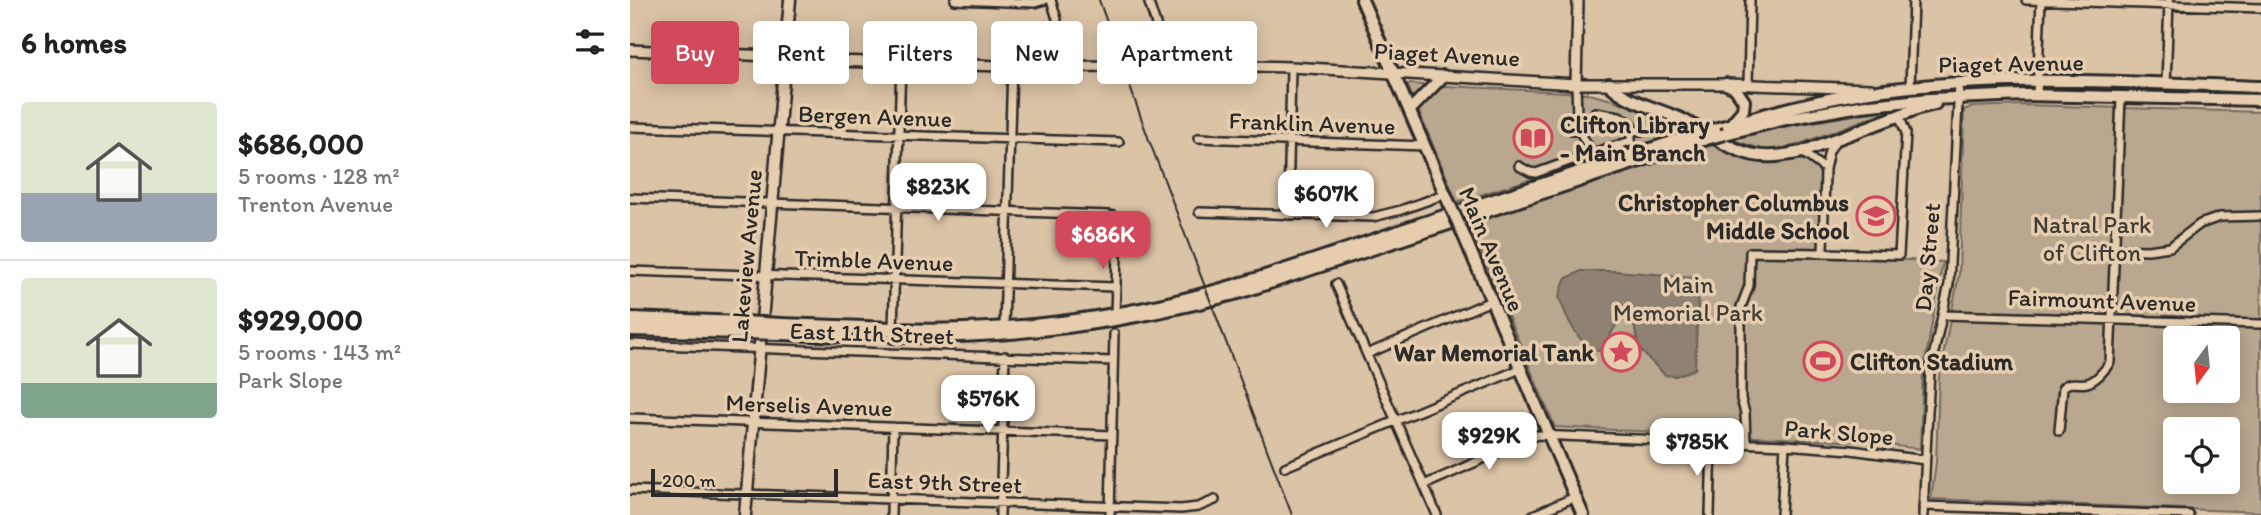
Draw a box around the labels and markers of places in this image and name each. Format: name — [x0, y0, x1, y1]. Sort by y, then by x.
place label: Clifton Library - Main Branch — [1560, 110, 1710, 167]
library icon: Clifton Library - Main Branch — [1512, 117, 1554, 159]
pin: $823K — [889, 164, 987, 223]
pin: $607K — [1277, 170, 1375, 230]
place label: Christopher Columbus Middle School — [1618, 188, 1849, 245]
school or university icon: Christopher Columbus Middle School — [1855, 195, 1897, 237]
pin: $686K — [1054, 212, 1152, 271]
place icon: War Memorial Tank — [1600, 331, 1642, 373]
place label: War Memorial Tank — [1394, 338, 1595, 367]
sports icon: Clifton Stadium — [1802, 340, 1844, 382]
place label: Clifton Stadium — [1850, 347, 2014, 376]
pin: $576K — [939, 376, 1037, 435]
pin: $929K — [1440, 412, 1538, 472]
pin: $785K — [1648, 419, 1746, 478]

